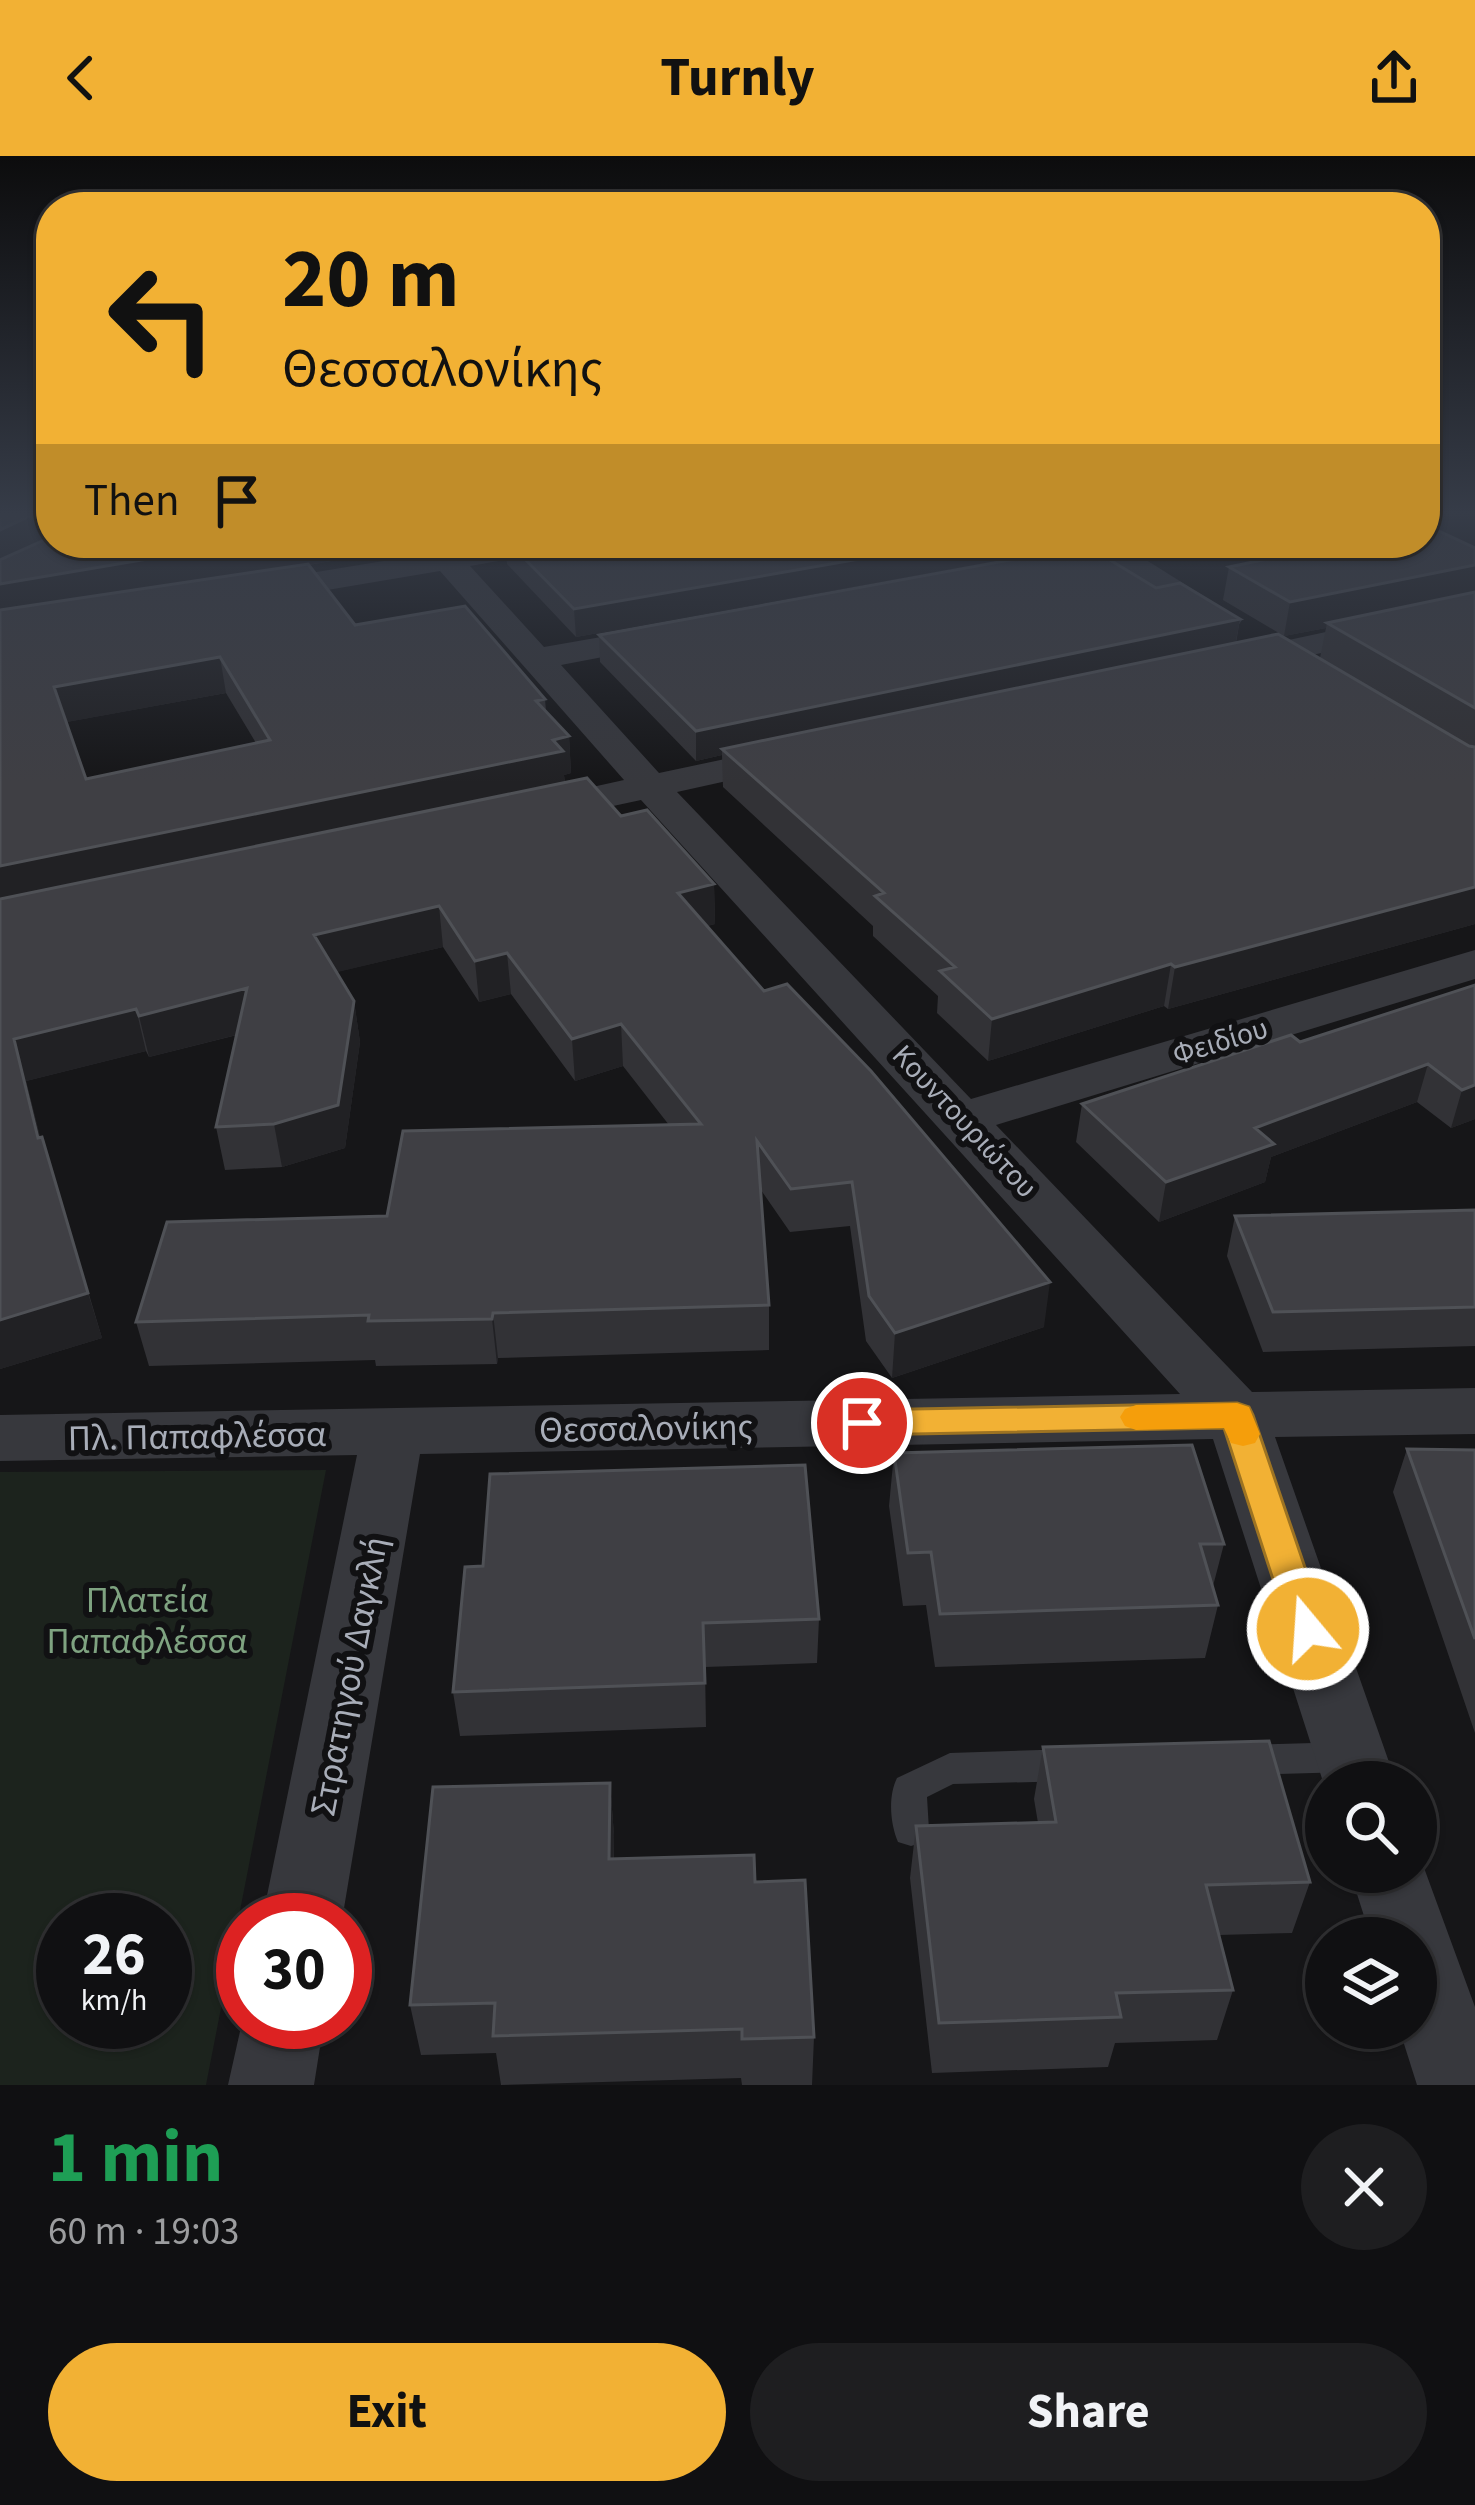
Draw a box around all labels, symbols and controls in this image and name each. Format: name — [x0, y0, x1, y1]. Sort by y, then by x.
text: Turnly — [660, 40, 815, 117]
icon: back — [48, 45, 114, 111]
icon: share — [1361, 45, 1427, 111]
text: 20 m — [282, 220, 460, 340]
icon: left — [84, 240, 240, 396]
text: Θεσσαλονίκης — [282, 331, 603, 408]
icon: arrive — [204, 468, 270, 534]
text: Then — [84, 469, 180, 533]
street label: Φειδίου — [1167, 1007, 1273, 1076]
street label: Κουντουριώτου — [882, 1035, 1047, 1208]
pin — [811, 1372, 913, 1474]
icon: arrive — [829, 1390, 895, 1456]
street label: Θεσσαλονίκης — [539, 1401, 754, 1456]
street label: Πλ. Παπαφλέσσα — [67, 1409, 327, 1464]
street label: Στρατηγού Δαγκλή — [297, 1532, 402, 1820]
position arrow — [1245, 1566, 1371, 1692]
park label: Πλατεία Παπαφλέσσα — [47, 1575, 247, 1667]
map controls — [1305, 1761, 1437, 2049]
button: search — [1305, 1761, 1437, 1893]
speed limit sign: 30 — [216, 1893, 372, 2049]
text: 26 — [82, 1913, 146, 1998]
button: layers — [1305, 1917, 1437, 2049]
text: km/h — [81, 1979, 147, 2022]
text: 1 min — [48, 2107, 223, 2210]
button: close — [1301, 2124, 1427, 2250]
text: 60 m · 19:03 — [48, 2204, 239, 2260]
button: Exit — [48, 2343, 726, 2481]
button: Share — [750, 2343, 1427, 2481]

